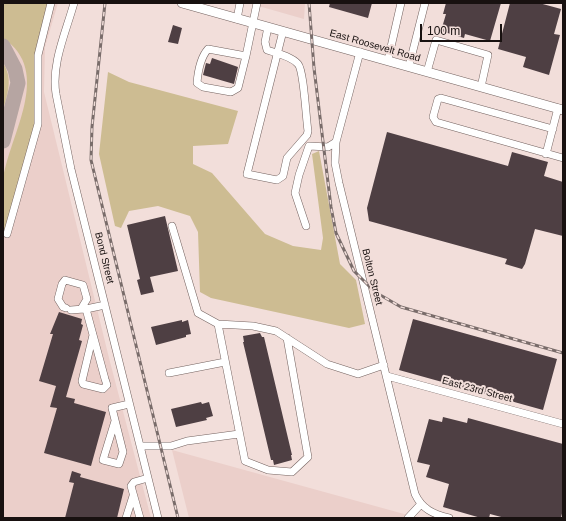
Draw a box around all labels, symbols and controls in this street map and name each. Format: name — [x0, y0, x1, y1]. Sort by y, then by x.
scale bar — [422, 16, 504, 42]
text: 100 m — [427, 24, 460, 38]
street label: East Roosevelt Road — [328, 27, 422, 65]
street label: Bond Street — [92, 231, 116, 285]
street label: Bolton Street — [359, 248, 385, 306]
street label: East 23rd Street — [441, 375, 513, 405]

